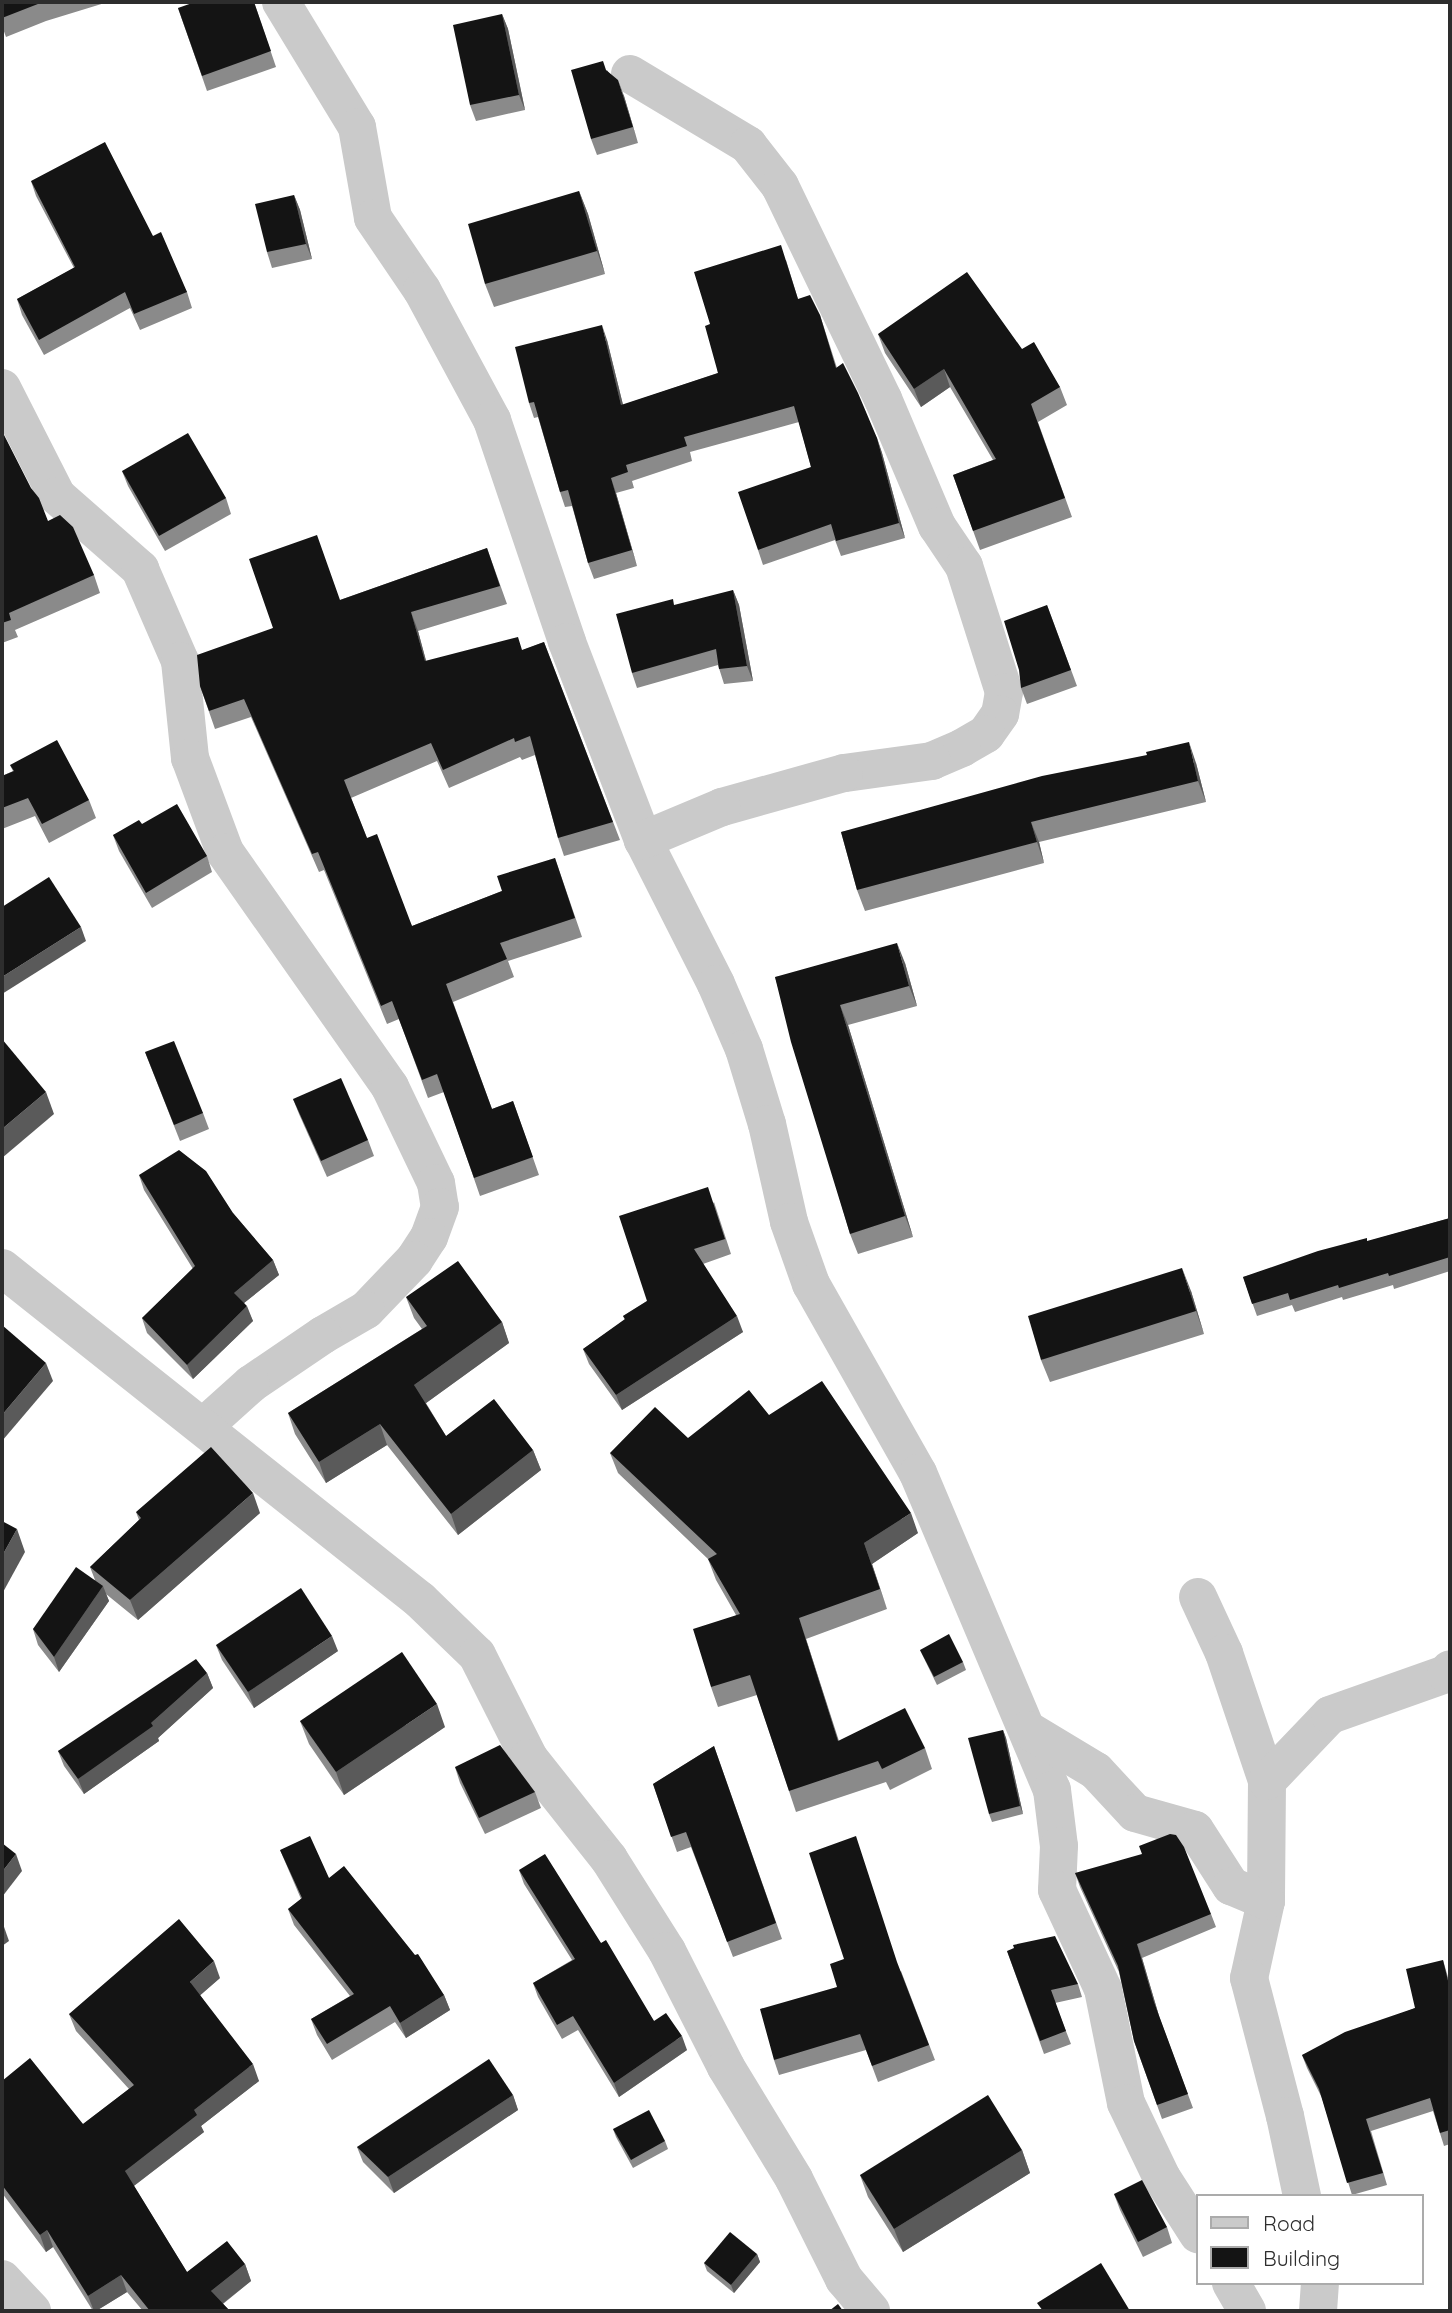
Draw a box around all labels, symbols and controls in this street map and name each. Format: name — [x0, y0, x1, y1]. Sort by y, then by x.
legend — [1196, 2194, 1424, 2285]
text: Road — [1263, 2210, 1315, 2236]
text: Building — [1263, 2245, 1340, 2271]

